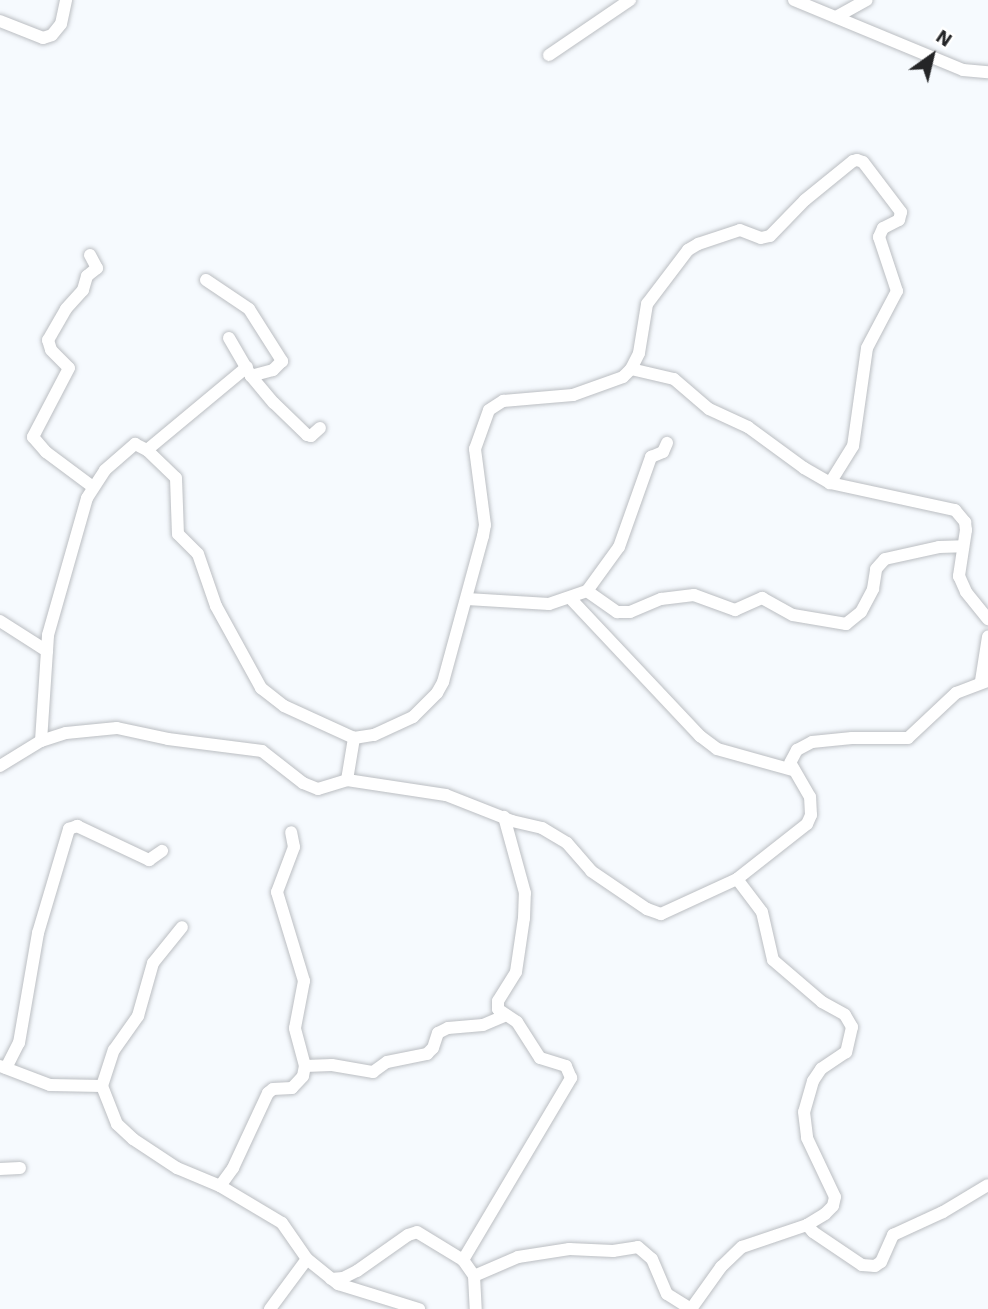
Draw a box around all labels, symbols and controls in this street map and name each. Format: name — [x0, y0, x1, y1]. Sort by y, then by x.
north arrow — [897, 21, 967, 91]
text: N — [932, 25, 956, 52]

